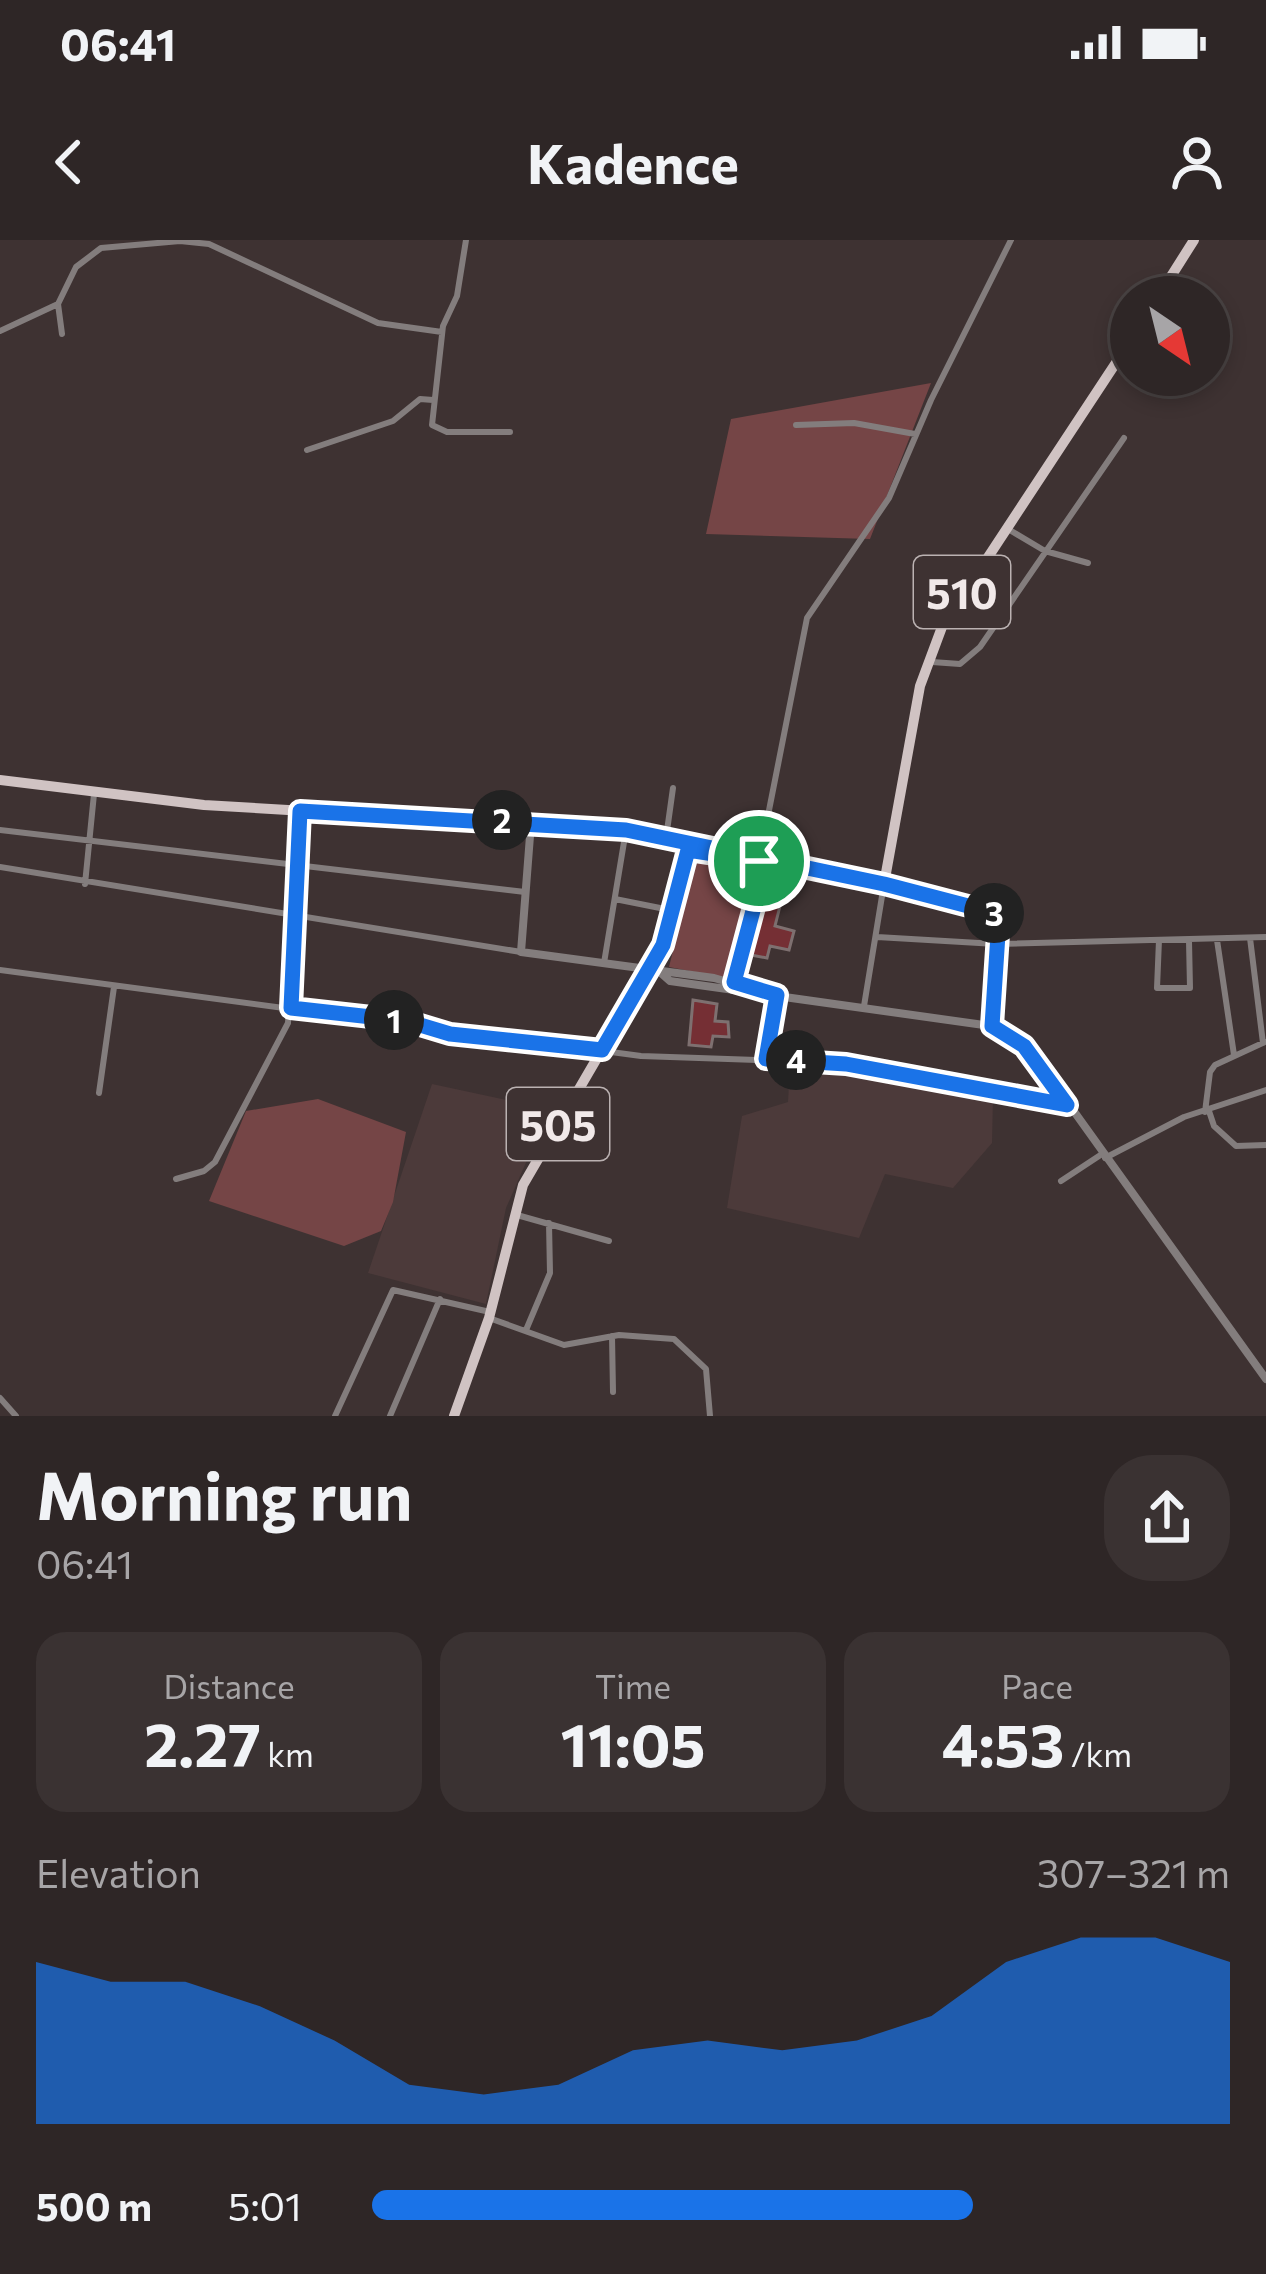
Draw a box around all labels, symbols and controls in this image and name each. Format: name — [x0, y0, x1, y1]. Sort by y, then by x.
text: 06:41 — [60, 15, 176, 70]
icon: back — [36, 129, 102, 195]
text: Kadence — [527, 129, 739, 195]
icon: person — [1164, 129, 1230, 195]
north arrow — [1110, 276, 1230, 396]
map controls — [1110, 276, 1230, 396]
road number: 510 — [914, 556, 1010, 628]
pin: 2 — [472, 790, 532, 850]
text: 2 — [493, 799, 511, 840]
pin — [708, 810, 810, 912]
icon: arrive — [726, 828, 792, 894]
pin: 3 — [964, 883, 1024, 943]
text: 3 — [984, 892, 1004, 933]
pin: 1 — [364, 990, 424, 1050]
text: 1 — [387, 999, 401, 1040]
pin: 4 — [766, 1030, 826, 1090]
text: 4 — [786, 1039, 806, 1080]
road number: 505 — [507, 1088, 609, 1160]
text: Morning run — [36, 1453, 413, 1534]
button: share — [1104, 1455, 1230, 1581]
text: 06:41 — [36, 1539, 133, 1587]
text: Distance — [163, 1665, 295, 1706]
text: Time — [595, 1665, 671, 1706]
text: Pace — [1001, 1665, 1073, 1706]
text: 2.27 — [144, 1706, 261, 1779]
text: 11:05 — [560, 1706, 706, 1779]
text: 4:53 — [942, 1706, 1064, 1779]
text: km — [261, 1733, 314, 1774]
text: /km — [1064, 1733, 1132, 1774]
text: Elevation — [36, 1848, 201, 1896]
text: 307–321 m — [1037, 1848, 1230, 1896]
text: 500 m — [36, 2181, 152, 2229]
text: 5:01 — [228, 2181, 302, 2229]

